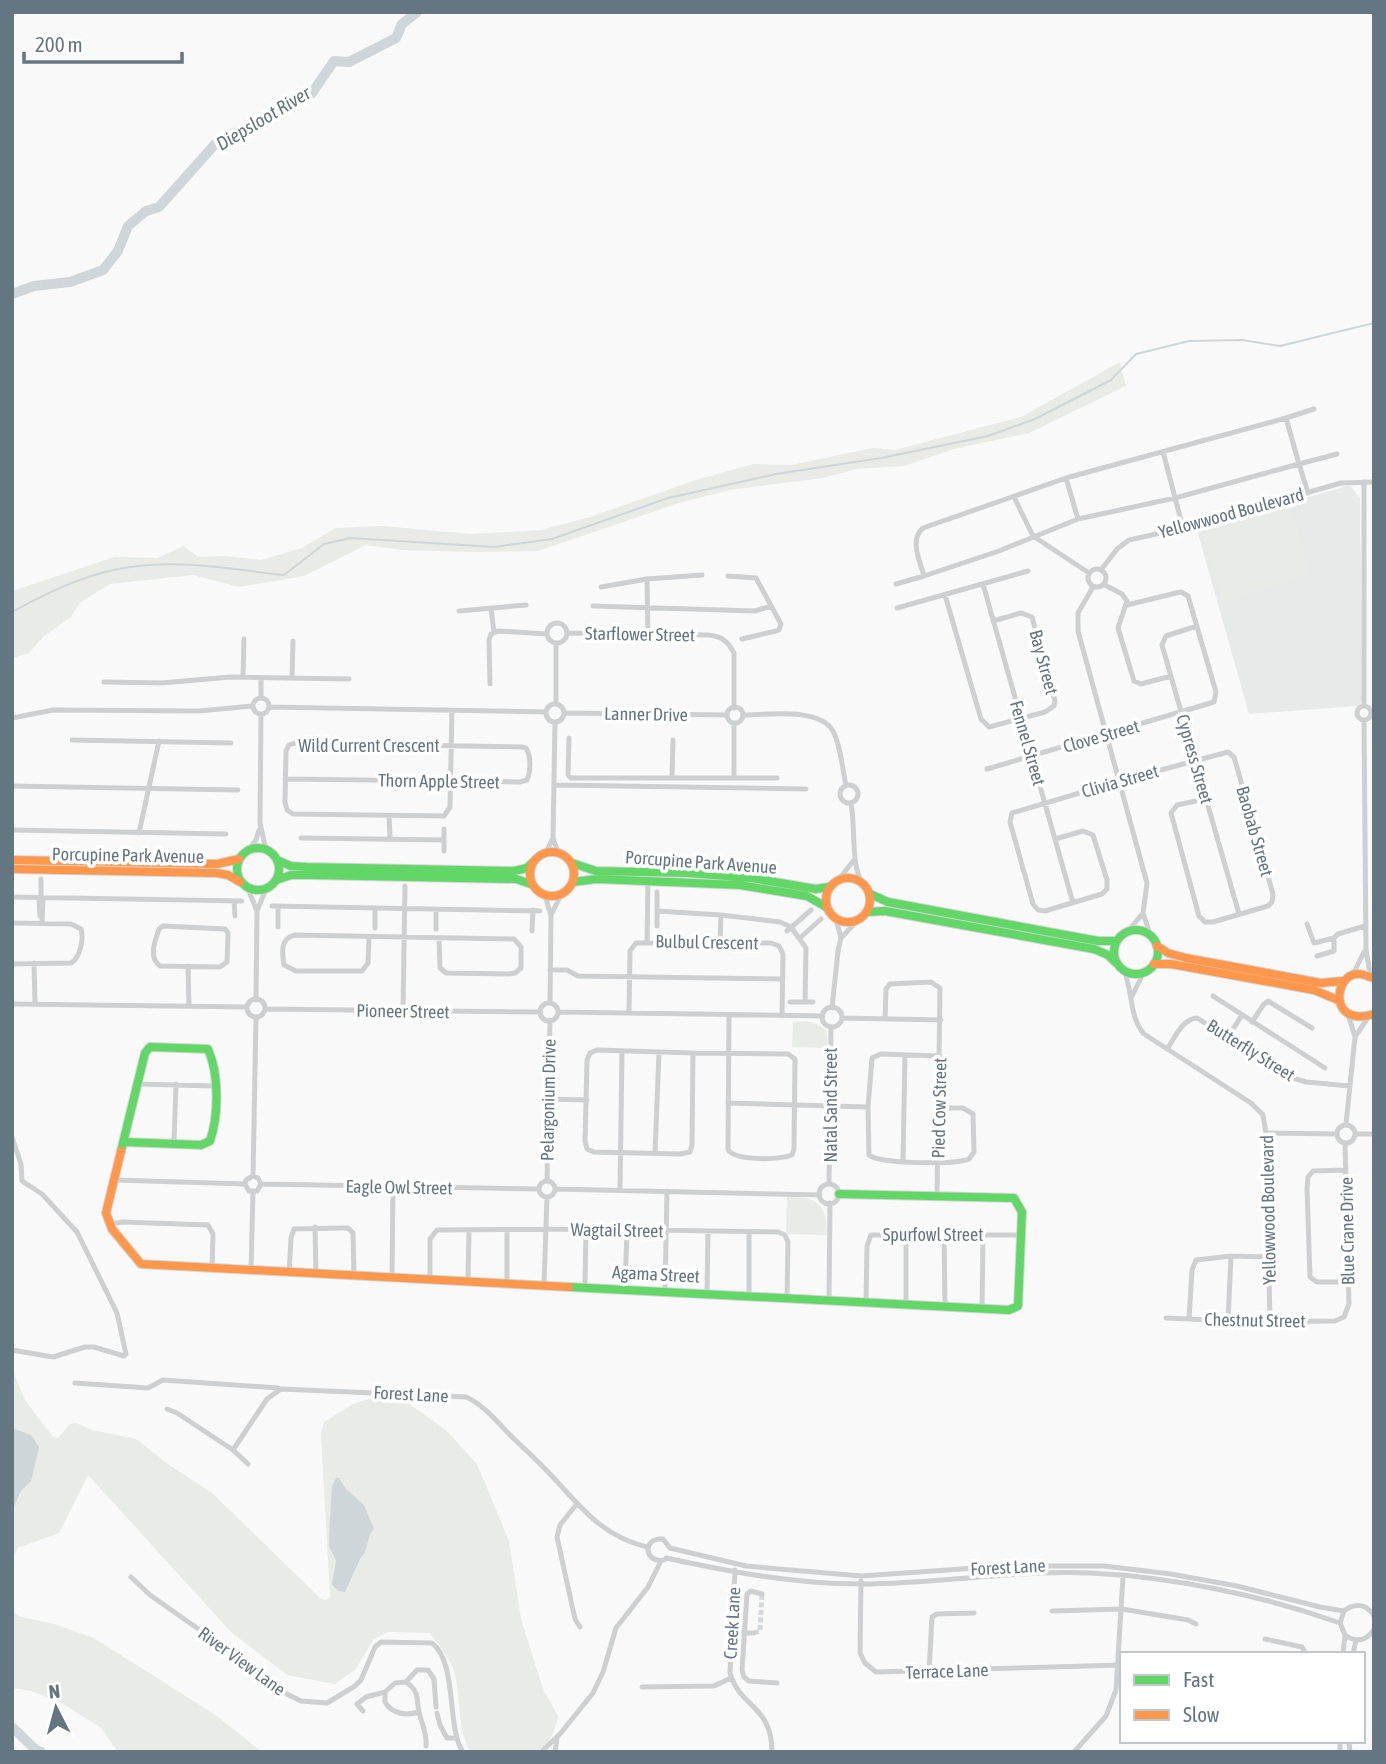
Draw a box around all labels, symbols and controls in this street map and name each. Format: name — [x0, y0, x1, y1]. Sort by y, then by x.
scale bar — [24, 21, 182, 65]
text: 200 m — [35, 32, 83, 56]
water label: Diepsloot River — [212, 81, 315, 155]
street label: Yellowwood Boulevard — [1156, 483, 1306, 543]
street label: Starflower Street — [585, 623, 695, 645]
street label: Bay Street — [1025, 627, 1063, 697]
street label: Fennel Street — [1006, 698, 1050, 788]
street label: Lanner Drive — [604, 703, 688, 725]
street label: Cypress Street — [1172, 712, 1218, 806]
street label: Clove Street — [1060, 715, 1142, 757]
street label: Wild Current Crescent — [298, 735, 440, 756]
street label: Clivia Street — [1079, 760, 1161, 802]
street label: Thorn Apple Street — [378, 769, 500, 793]
street label: Baobab Street — [1232, 784, 1278, 878]
street label: Porcupine Park Avenue — [52, 843, 204, 867]
street label: Porcupine Park Avenue — [624, 846, 778, 878]
street label: Bulbul Crescent — [655, 931, 759, 953]
street label: Pioneer Street — [356, 1000, 450, 1022]
street label: Butterfly Street — [1203, 1015, 1299, 1085]
street label: Pelargonium Drive — [536, 1039, 560, 1161]
street label: Natal Sand Street — [820, 1048, 841, 1162]
street label: Pied Cow Street — [928, 1057, 950, 1159]
street label: Yellowwood Boulevard — [1256, 1135, 1280, 1285]
street label: Eagle Owl Street — [345, 1176, 453, 1198]
street label: Blue Crane Drive — [1336, 1177, 1358, 1285]
street label: Wagtail Street — [570, 1219, 664, 1241]
street label: Spurfowl Street — [883, 1224, 983, 1245]
street label: Agama Street — [612, 1261, 700, 1287]
street label: Chestnut Street — [1204, 1309, 1306, 1331]
street label: Forest Lane — [373, 1382, 449, 1406]
street label: Forest Lane — [970, 1555, 1046, 1579]
street label: Creek Lane — [720, 1586, 744, 1660]
street label: River View Lane — [194, 1622, 290, 1700]
legend — [1120, 1652, 1365, 1743]
street label: Terrace Lane — [905, 1659, 989, 1683]
text: Fast — [1183, 1667, 1214, 1691]
north arrow — [21, 1673, 91, 1743]
text: N — [47, 1680, 61, 1703]
text: Slow — [1183, 1702, 1220, 1726]

